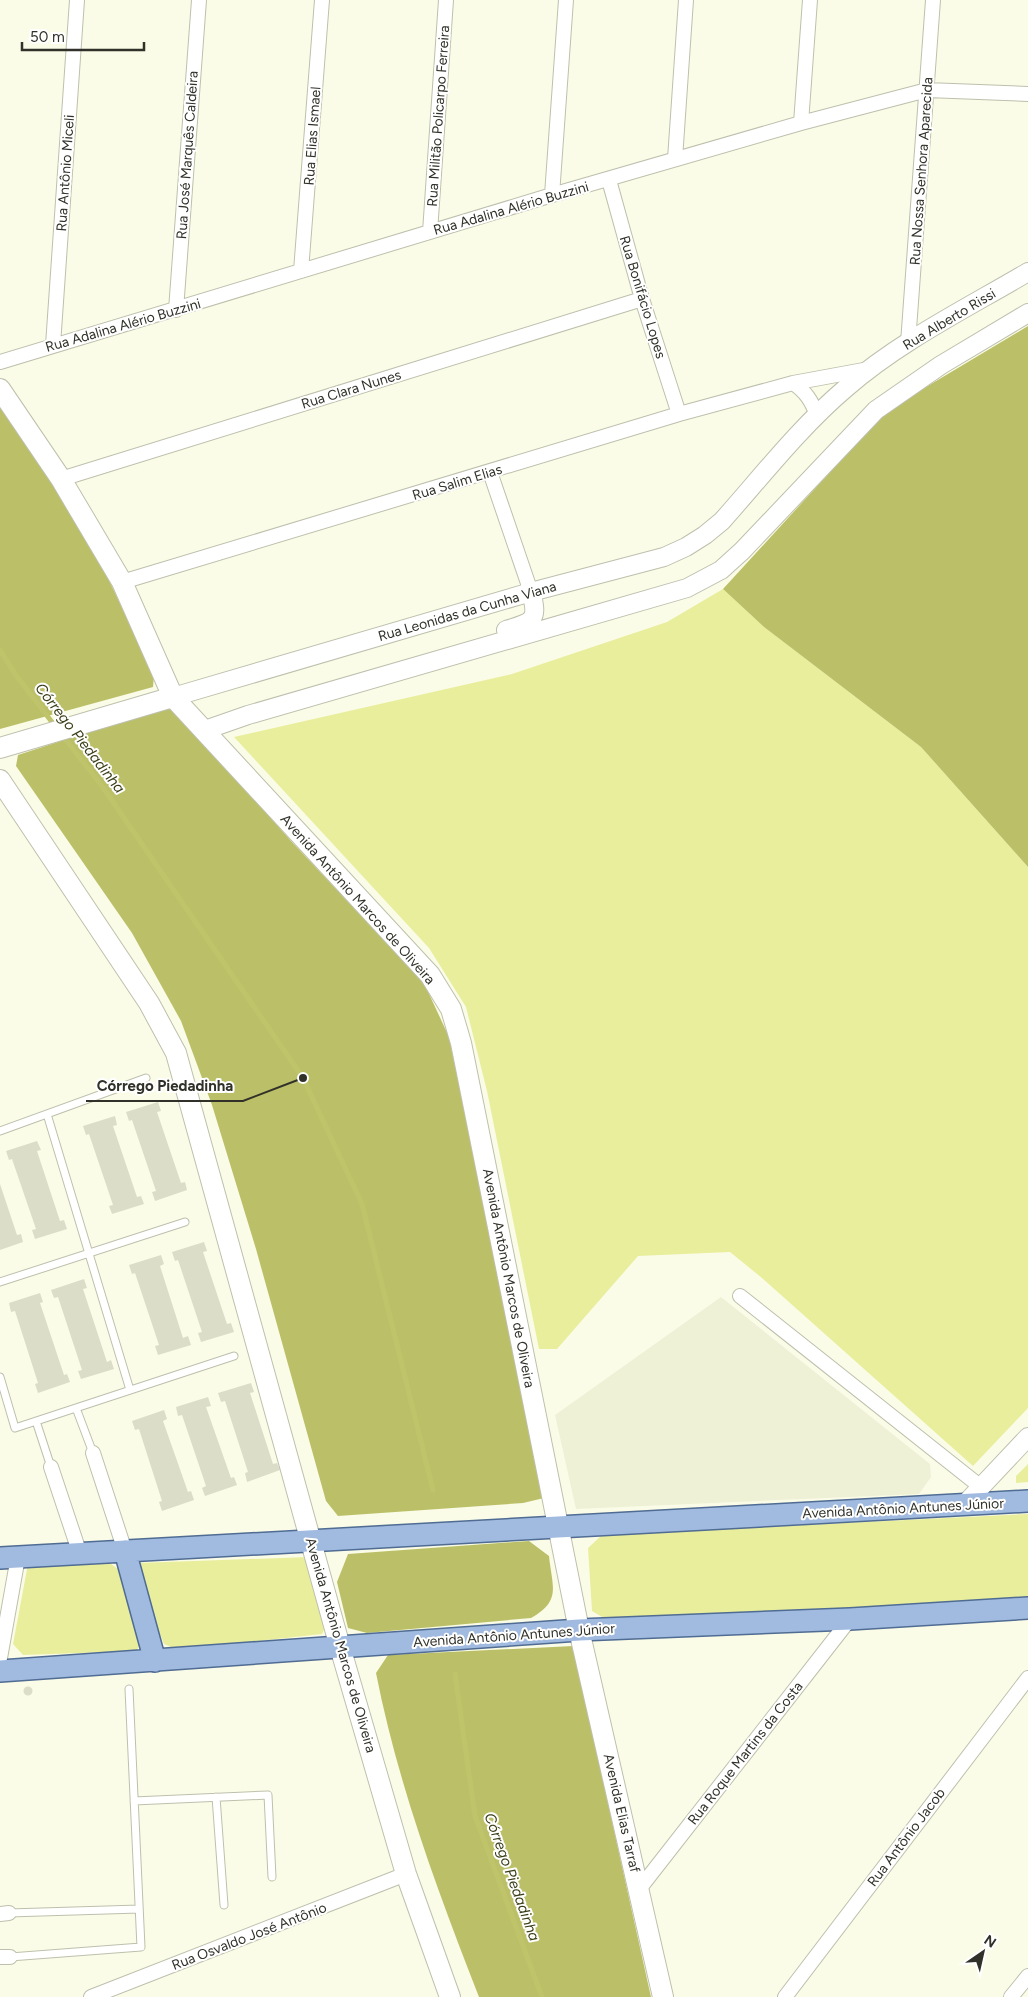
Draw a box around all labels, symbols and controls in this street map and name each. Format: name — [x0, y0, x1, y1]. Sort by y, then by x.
scale bar — [22, 20, 145, 52]
street label: Rua Militão Policarpo Ferreira — [424, 25, 453, 207]
text: 50 m — [30, 28, 65, 46]
street label: Rua José Marquês Caldeira — [173, 70, 202, 240]
street label: Rua Nossa Senhora Aparecida — [906, 76, 937, 266]
street label: Rua Elias Ismael — [301, 86, 324, 186]
street label: Rua Antônio Miceli — [53, 114, 78, 232]
street label: Rua Adalina Alério Buzzini — [431, 178, 591, 239]
street label: Rua Bonifácio Lopes — [616, 234, 669, 361]
street label: Rua Alberto Rissi — [900, 285, 999, 354]
street label: Rua Adalina Alério Buzzini — [43, 295, 203, 356]
street label: Rua Clara Nunes — [299, 366, 403, 413]
street label: Rua Salim Elias — [410, 461, 504, 504]
street label: Rua Leonidas da Cunha Viana — [376, 578, 558, 645]
water label: Córrego Piedadinha — [31, 679, 129, 797]
street label: Avenida Antônio Marcos de Oliveira — [277, 811, 439, 988]
callout: Córrego Piedadinha — [86, 1071, 243, 1101]
text: Córrego Piedadinha — [97, 1077, 233, 1095]
street label: Avenida Antônio Marcos de Oliveira — [479, 1167, 538, 1389]
street label: Avenida Antônio Antunes Júnior — [802, 1495, 1005, 1522]
street label: Avenida Antônio Marcos de Oliveira — [302, 1536, 379, 1755]
street label: Avenida Antônio Antunes Júnior — [413, 1620, 616, 1651]
street label: Rua Roque Martins da Costa — [684, 1678, 807, 1828]
street label: Avenida Elias Tarraf — [600, 1752, 644, 1875]
street label: Rua Antônio Jacob — [864, 1785, 949, 1890]
water label: Córrego Piedadinha — [480, 1810, 544, 1944]
street label: Rua Osvaldo José Antônio — [169, 1899, 329, 1974]
north arrow — [958, 1927, 1008, 1977]
text: N — [981, 1932, 999, 1952]

